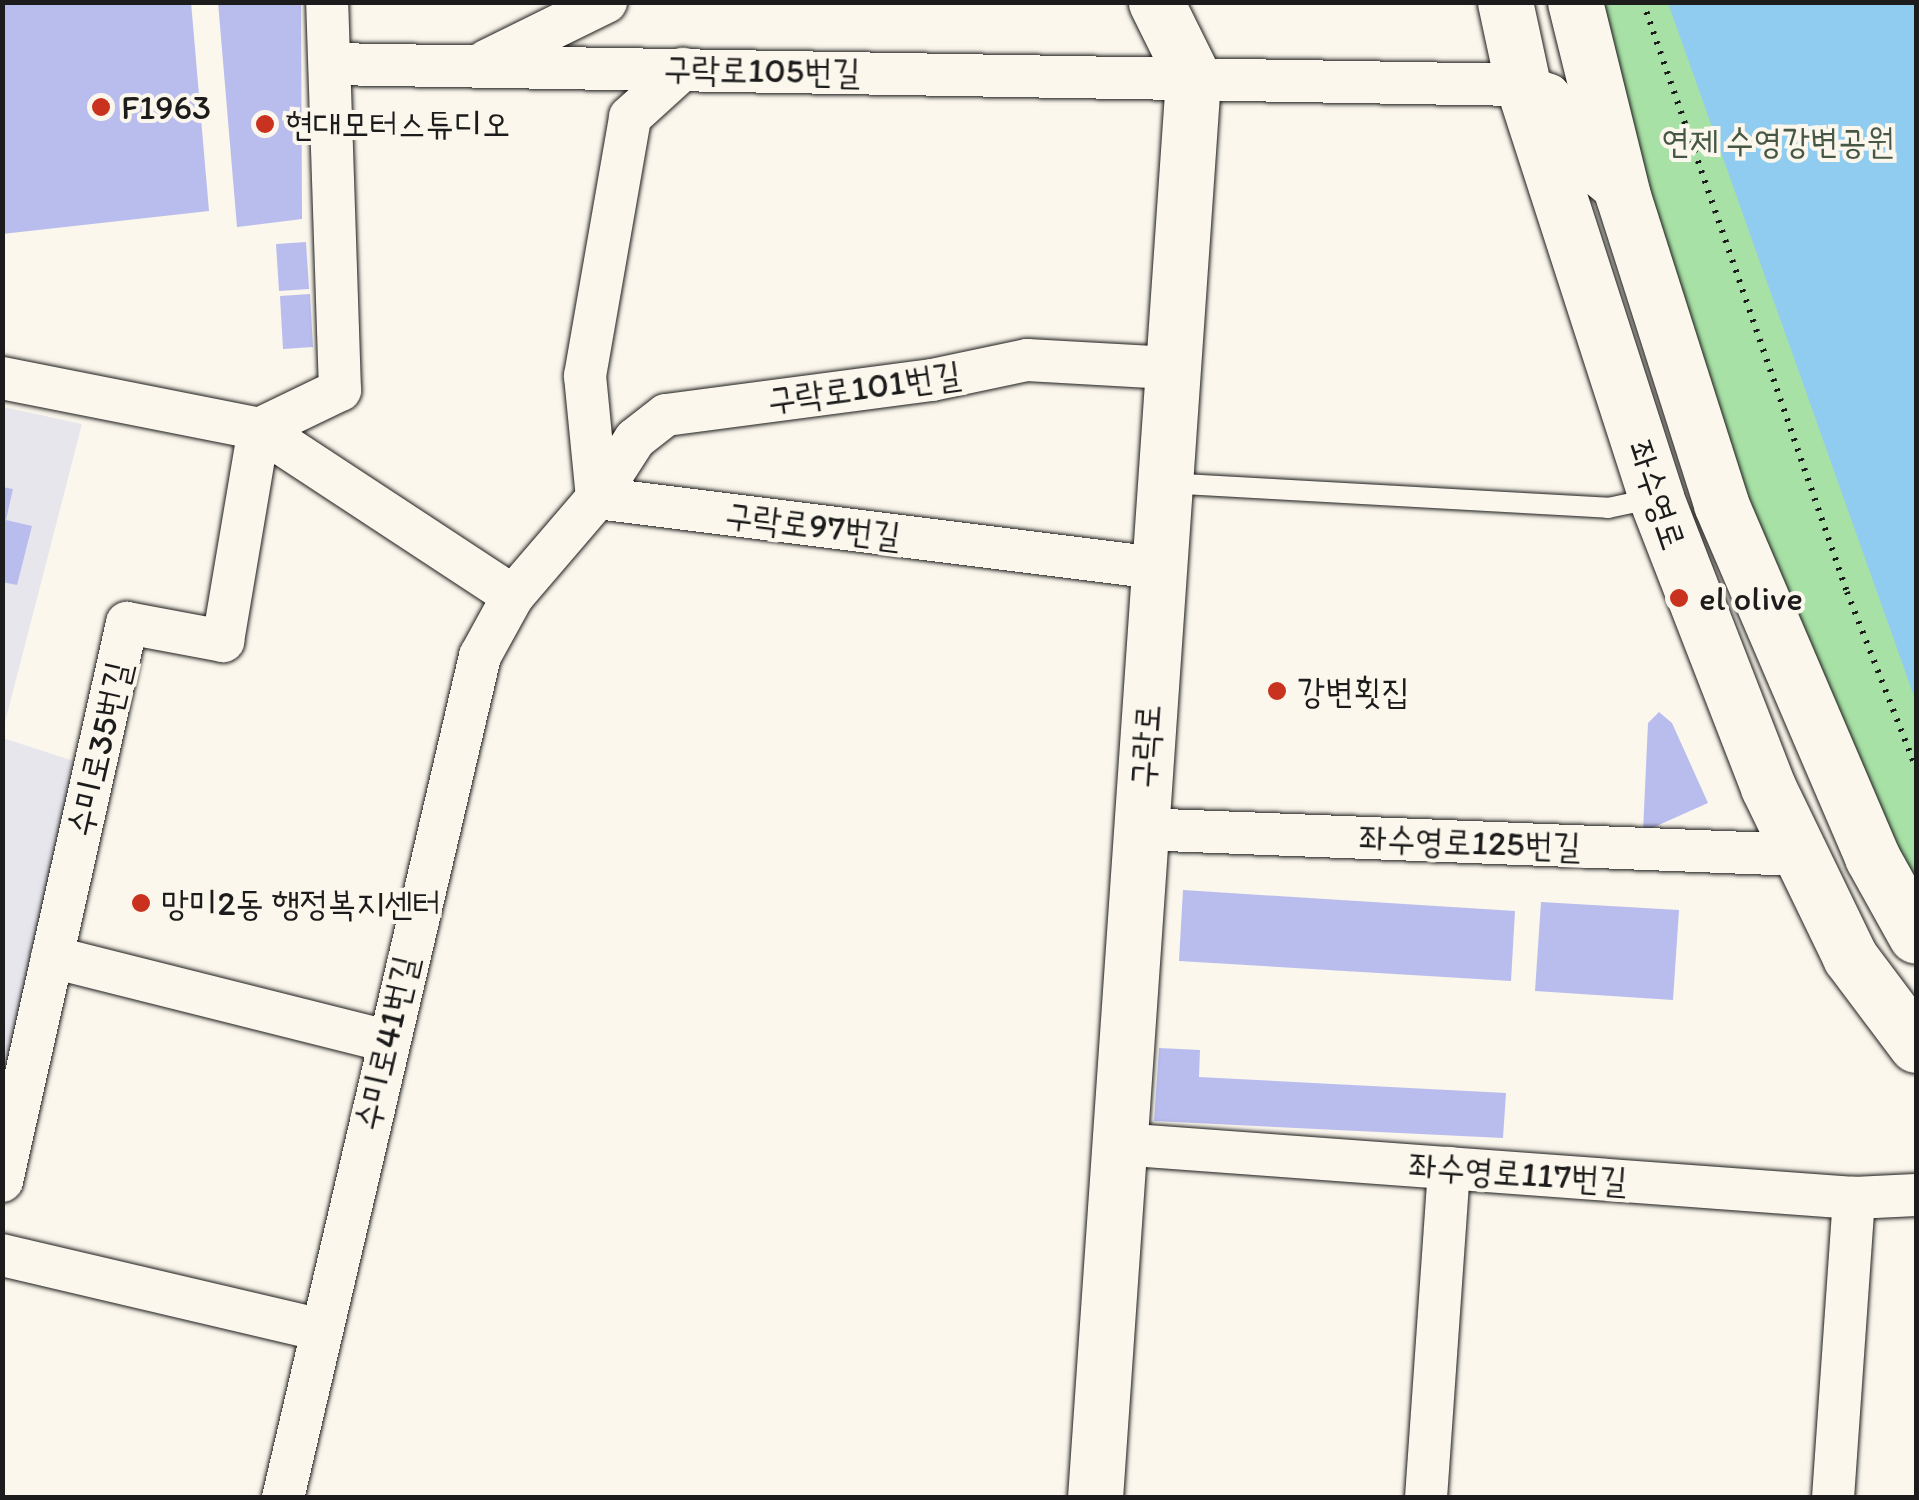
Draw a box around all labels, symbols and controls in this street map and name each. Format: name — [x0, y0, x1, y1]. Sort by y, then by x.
street label: 구락로105번길 — [663, 47, 861, 93]
place label: F1963 — [121, 86, 211, 128]
marker: F1963 — [90, 96, 112, 118]
place label: 현대모터스튜디오 — [285, 103, 510, 145]
marker: 현대모터스튜디오 — [254, 113, 276, 135]
park label: 연제 수영강변공원 — [1661, 120, 1895, 162]
street label: 구락로101번길 — [765, 353, 963, 421]
street label: 좌수영로 — [1619, 435, 1695, 555]
street label: 구락로97번길 — [723, 493, 903, 557]
place label: el olive — [1699, 577, 1803, 619]
marker: el olive — [1668, 587, 1690, 609]
street label: 수미로35번길 — [58, 657, 140, 841]
place label: 강변횟집 — [1297, 670, 1410, 712]
marker: 강변횟집 — [1266, 680, 1288, 702]
street label: 구락로 — [1121, 702, 1169, 790]
street label: 좌수영로125번길 — [1358, 817, 1582, 867]
place label: 망미2동 행정복지센터 — [161, 882, 441, 924]
marker: 망미2동 행정복지센터 — [130, 892, 152, 914]
street label: 수미로41번길 — [346, 952, 426, 1134]
street label: 좌수영로117번길 — [1407, 1144, 1629, 1202]

